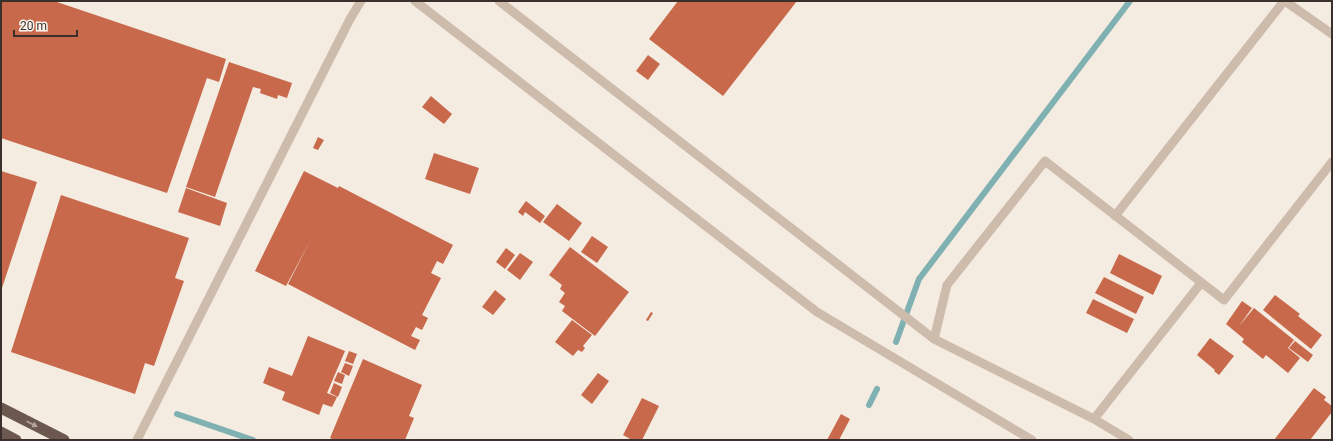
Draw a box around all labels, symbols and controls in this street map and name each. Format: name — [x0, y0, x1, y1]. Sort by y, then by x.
scale bar — [14, 12, 77, 38]
text: 20 m — [20, 19, 47, 33]
one-way arrow — [27, 421, 38, 427]

